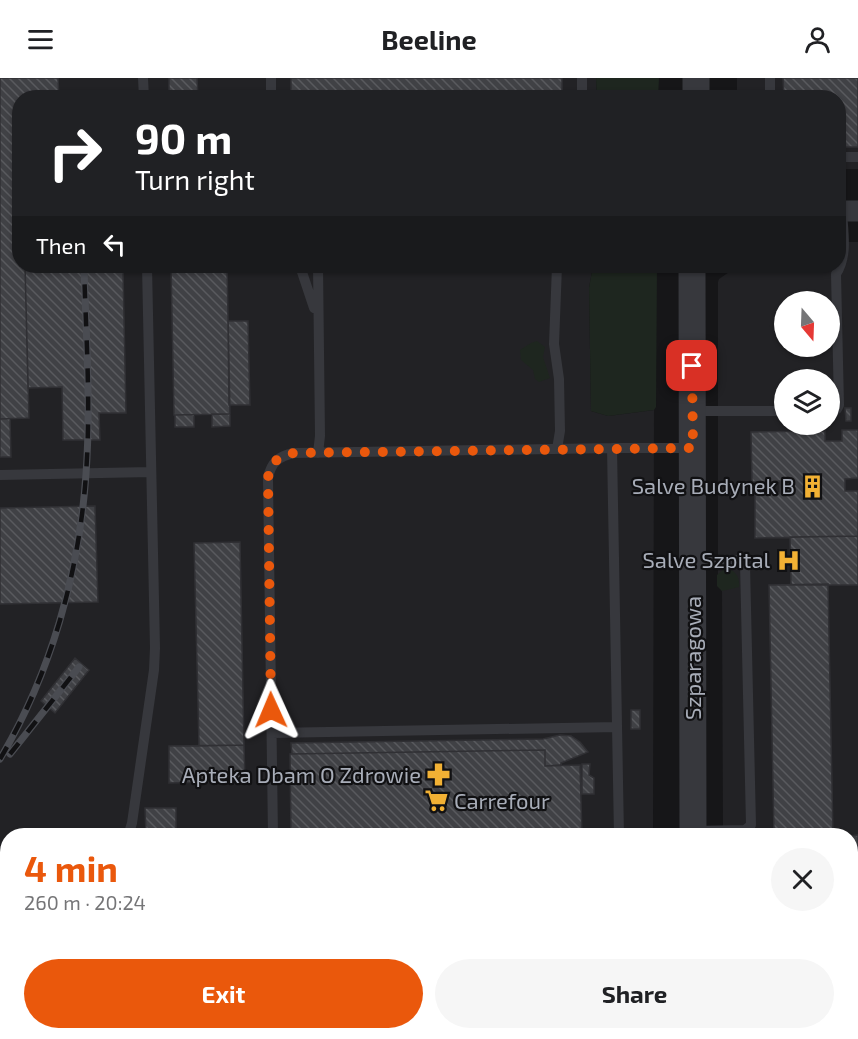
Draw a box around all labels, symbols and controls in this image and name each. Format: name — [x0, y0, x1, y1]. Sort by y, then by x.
icon: menu — [24, 23, 57, 56]
text: Beeline — [381, 23, 477, 55]
icon: person — [801, 23, 834, 56]
text: 90 m — [135, 112, 232, 162]
icon: right — [36, 114, 114, 192]
text: Turn right — [135, 163, 255, 195]
icon: left — [98, 228, 131, 261]
text: Then — [36, 232, 86, 258]
north arrow — [774, 291, 840, 357]
map controls — [774, 291, 840, 435]
pin — [666, 340, 717, 391]
icon: arrive — [675, 349, 708, 382]
button: layers — [774, 369, 840, 435]
place label: Salve Budynek B — [632, 472, 795, 498]
building icon: Salve Budynek B — [800, 473, 826, 499]
place label: Salve Szpital — [643, 546, 770, 572]
hospital icon: Salve Szpital — [775, 547, 801, 573]
street label: Szparagowa — [679, 596, 705, 720]
position arrow — [239, 678, 303, 742]
place label: Apteka Dbam O Zdrowie — [182, 761, 421, 787]
pharmacy icon: Apteka Dbam O Zdrowie — [426, 762, 452, 788]
place label: Carrefour — [454, 787, 550, 813]
supermarket icon: Carrefour — [423, 788, 449, 814]
text: 4 min — [24, 846, 118, 889]
button: close — [771, 848, 834, 911]
text: 260 m · 20:24 — [24, 890, 146, 914]
button: Exit — [24, 959, 423, 1028]
button: Share — [435, 959, 834, 1028]

